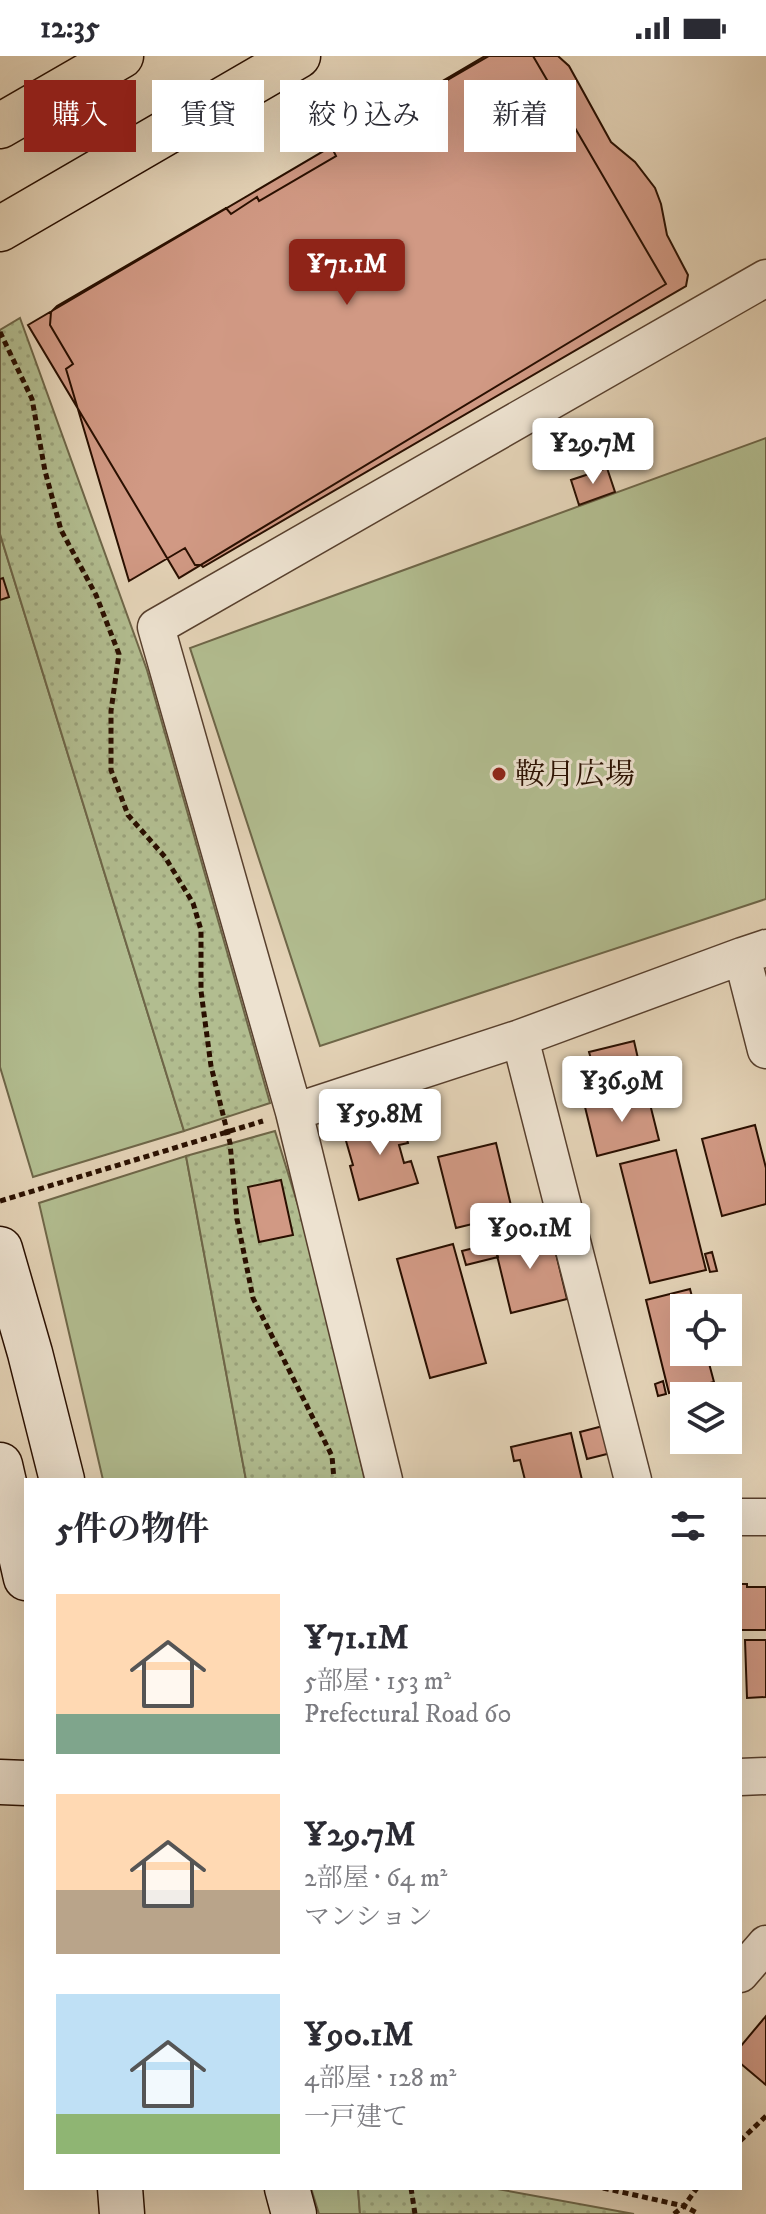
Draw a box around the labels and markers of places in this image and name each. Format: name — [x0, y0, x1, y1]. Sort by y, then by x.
pin: ¥71.1M — [282, 239, 412, 307]
pin: ¥29.7M — [528, 418, 658, 486]
place label: 鞍月広場 — [515, 757, 635, 794]
marker: 鞍月広場 — [490, 765, 508, 783]
pin: ¥36.9M — [557, 1056, 687, 1124]
pin: ¥59.8M — [315, 1089, 445, 1157]
pin: ¥90.1M — [465, 1203, 595, 1271]

